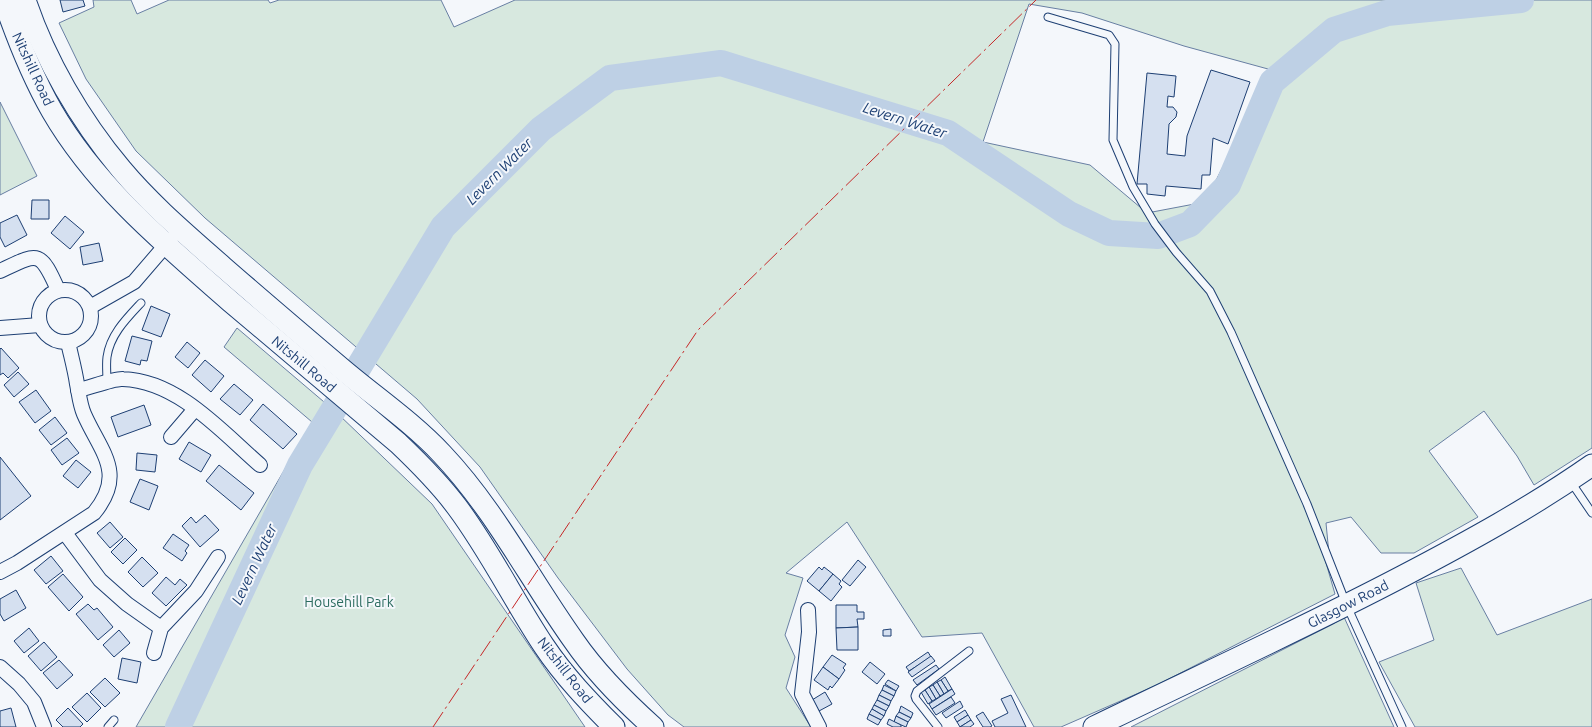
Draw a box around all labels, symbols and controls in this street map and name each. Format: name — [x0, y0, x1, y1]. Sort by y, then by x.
street label: Nitshill Road — [9, 30, 57, 108]
water label: Levern Water — [861, 98, 950, 142]
water label: Levern Water — [462, 133, 537, 208]
street label: Nitshill Road — [269, 332, 339, 396]
water label: Levern Water — [228, 520, 281, 607]
street label: Glasgow Road — [1305, 577, 1391, 631]
park label: Househill Park — [304, 594, 394, 610]
street label: Nitshill Road — [534, 634, 596, 706]

